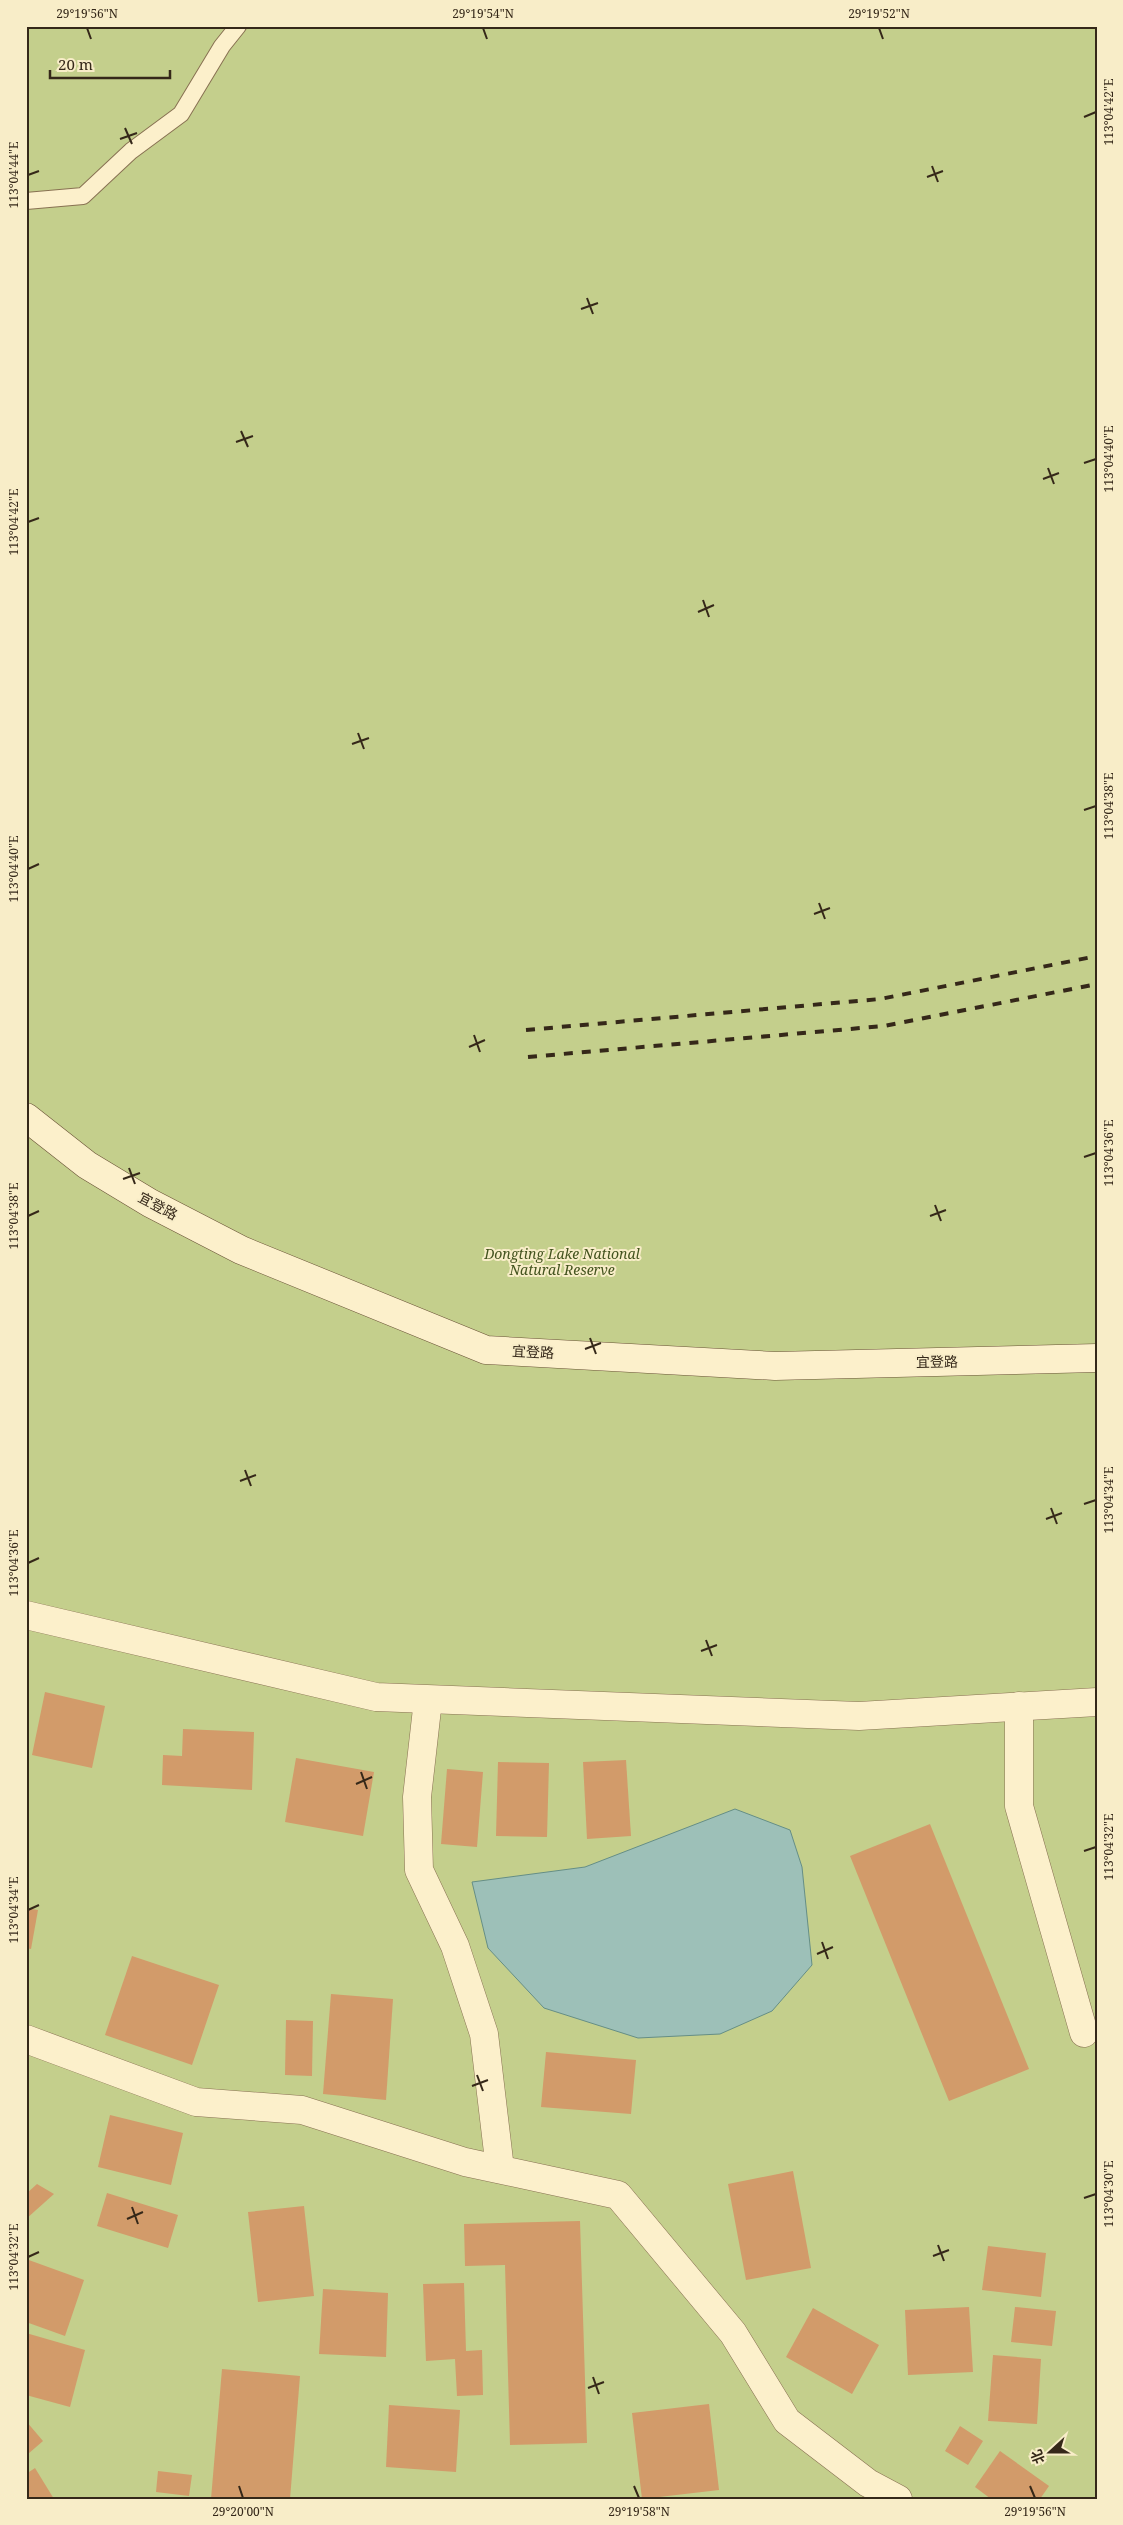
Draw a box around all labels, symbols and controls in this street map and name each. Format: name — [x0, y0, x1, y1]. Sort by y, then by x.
text: 29°19'56"N — [56, 5, 118, 22]
text: 29°19'54"N — [452, 5, 514, 22]
text: 29°19'52"N — [848, 5, 910, 22]
scale bar — [50, 48, 170, 80]
text: 20 m — [58, 54, 93, 74]
text: 113°04'42"E — [1100, 79, 1117, 145]
text: 113°04'44"E — [5, 142, 22, 208]
text: 113°04'40"E — [1100, 426, 1117, 492]
text: 113°04'42"E — [5, 489, 22, 555]
text: 113°04'38"E — [1100, 773, 1117, 839]
text: 113°04'40"E — [5, 836, 22, 902]
text: 113°04'36"E — [1100, 1120, 1117, 1186]
text: 113°04'38"E — [5, 1183, 22, 1249]
street label: 宜登路 — [135, 1187, 181, 1224]
park label: Dongting Lake National Natural Reserve — [483, 1244, 641, 1279]
street label: 宜登路 — [512, 1341, 554, 1362]
street label: 宜登路 — [916, 1352, 958, 1371]
text: 113°04'34"E — [1100, 1467, 1117, 1533]
text: 113°04'36"E — [5, 1530, 22, 1596]
text: 113°04'32"E — [1100, 1814, 1117, 1880]
text: 113°04'34"E — [5, 1877, 22, 1943]
text: 113°04'30"E — [1100, 2161, 1117, 2227]
text: 113°04'32"E — [5, 2224, 22, 2290]
north arrow — [1026, 2428, 1076, 2478]
text: 北 — [1026, 2447, 1049, 2467]
text: 29°20'00"N — [212, 2503, 274, 2520]
text: 29°19'58"N — [608, 2503, 670, 2520]
text: 29°19'56"N — [1004, 2503, 1066, 2520]

